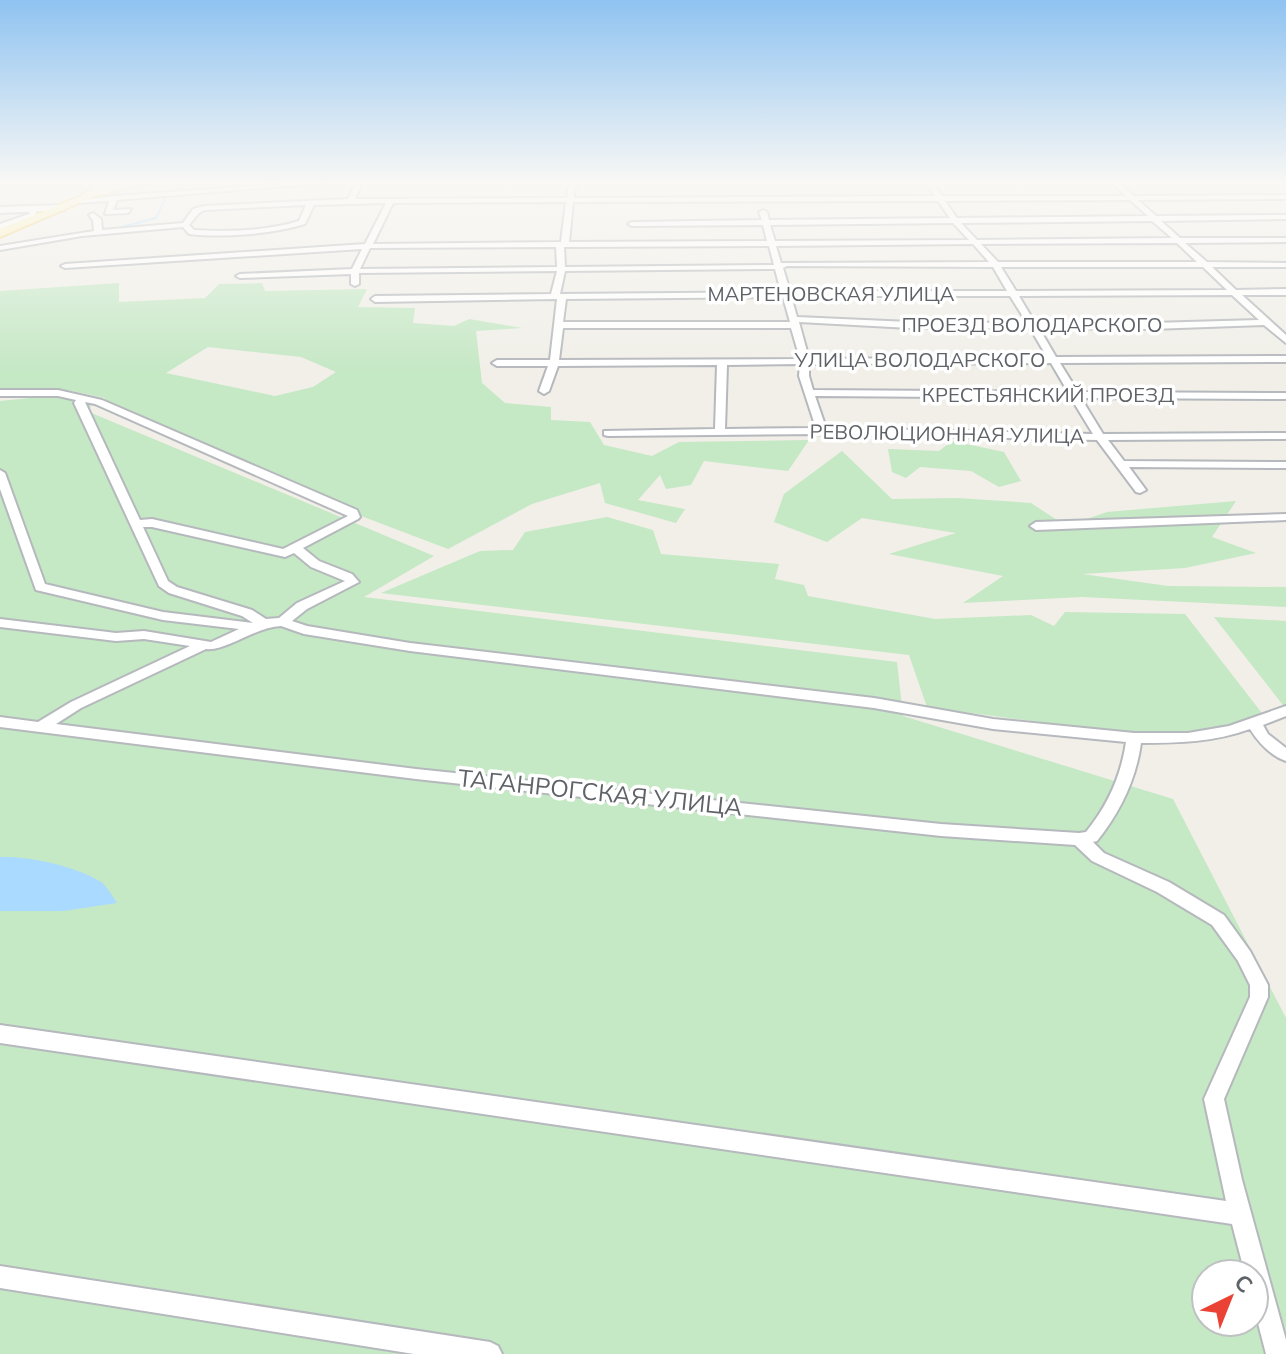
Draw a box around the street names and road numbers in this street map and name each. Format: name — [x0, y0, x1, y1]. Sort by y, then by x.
street label: МАРТЕНОВСКАЯ УЛИЦА — [707, 281, 955, 306]
street label: ПРОЕЗД ВОЛОДАРСКОГО — [901, 312, 1163, 337]
street label: УЛИЦА ВОЛОДАРСКОГО — [794, 347, 1045, 372]
street label: КРЕСТЬЯНСКИЙ ПРОЕЗД — [922, 382, 1174, 407]
street label: РЕВОЛЮЦИОННАЯ УЛИЦА — [809, 419, 1085, 448]
street label: ТАГАНРОГСКАЯ УЛИЦА — [457, 762, 744, 822]

